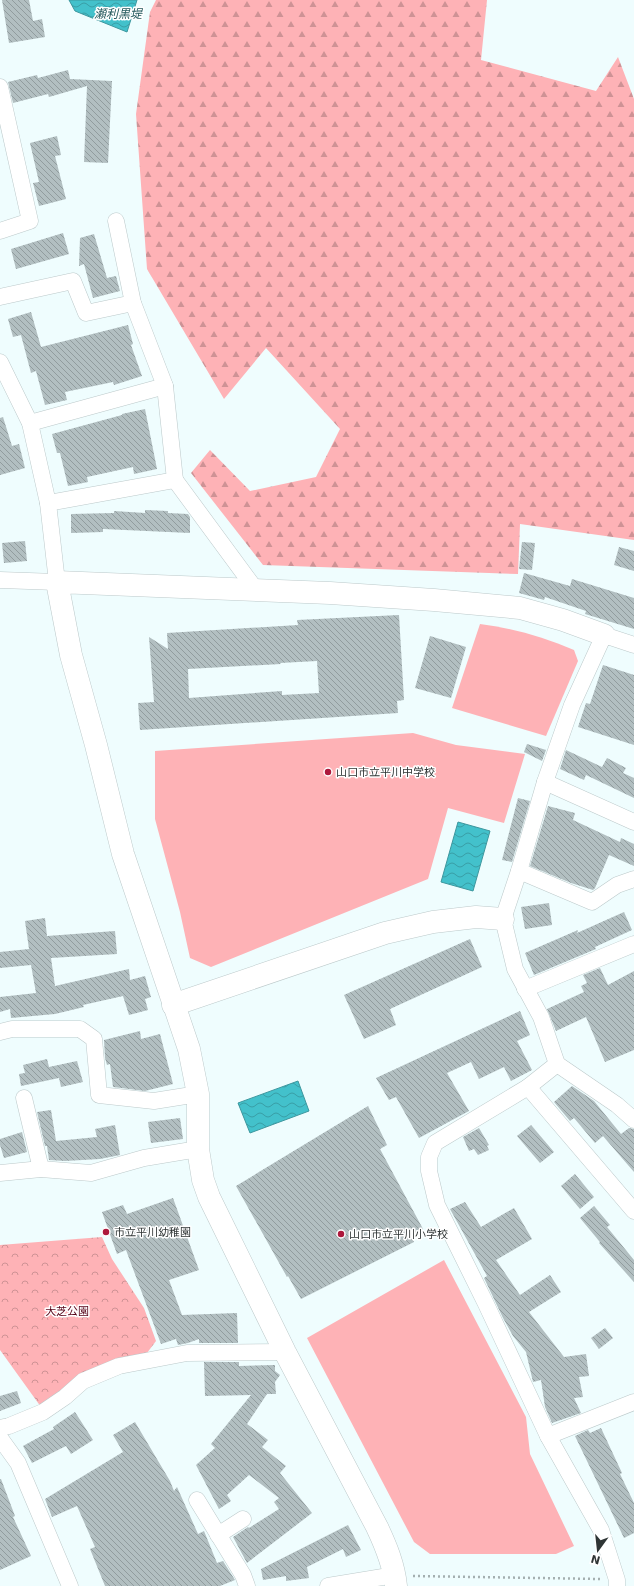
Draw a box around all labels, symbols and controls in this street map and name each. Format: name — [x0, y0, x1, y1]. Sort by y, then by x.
water label: 瀬利黒堤 — [94, 7, 144, 21]
place label: 山口市立平川中学校 — [336, 766, 435, 779]
marker: 山口市立平川中学校 — [323, 767, 333, 777]
place label: 市立平川幼稚園 — [114, 1226, 191, 1239]
marker: 市立平川幼稚園 — [101, 1227, 111, 1237]
place label: 山口市立平川小学校 — [349, 1228, 448, 1241]
marker: 山口市立平川小学校 — [336, 1229, 346, 1239]
park label: 大芝公園 — [45, 1305, 89, 1318]
north arrow — [578, 1530, 618, 1570]
text: N — [589, 1552, 602, 1567]

